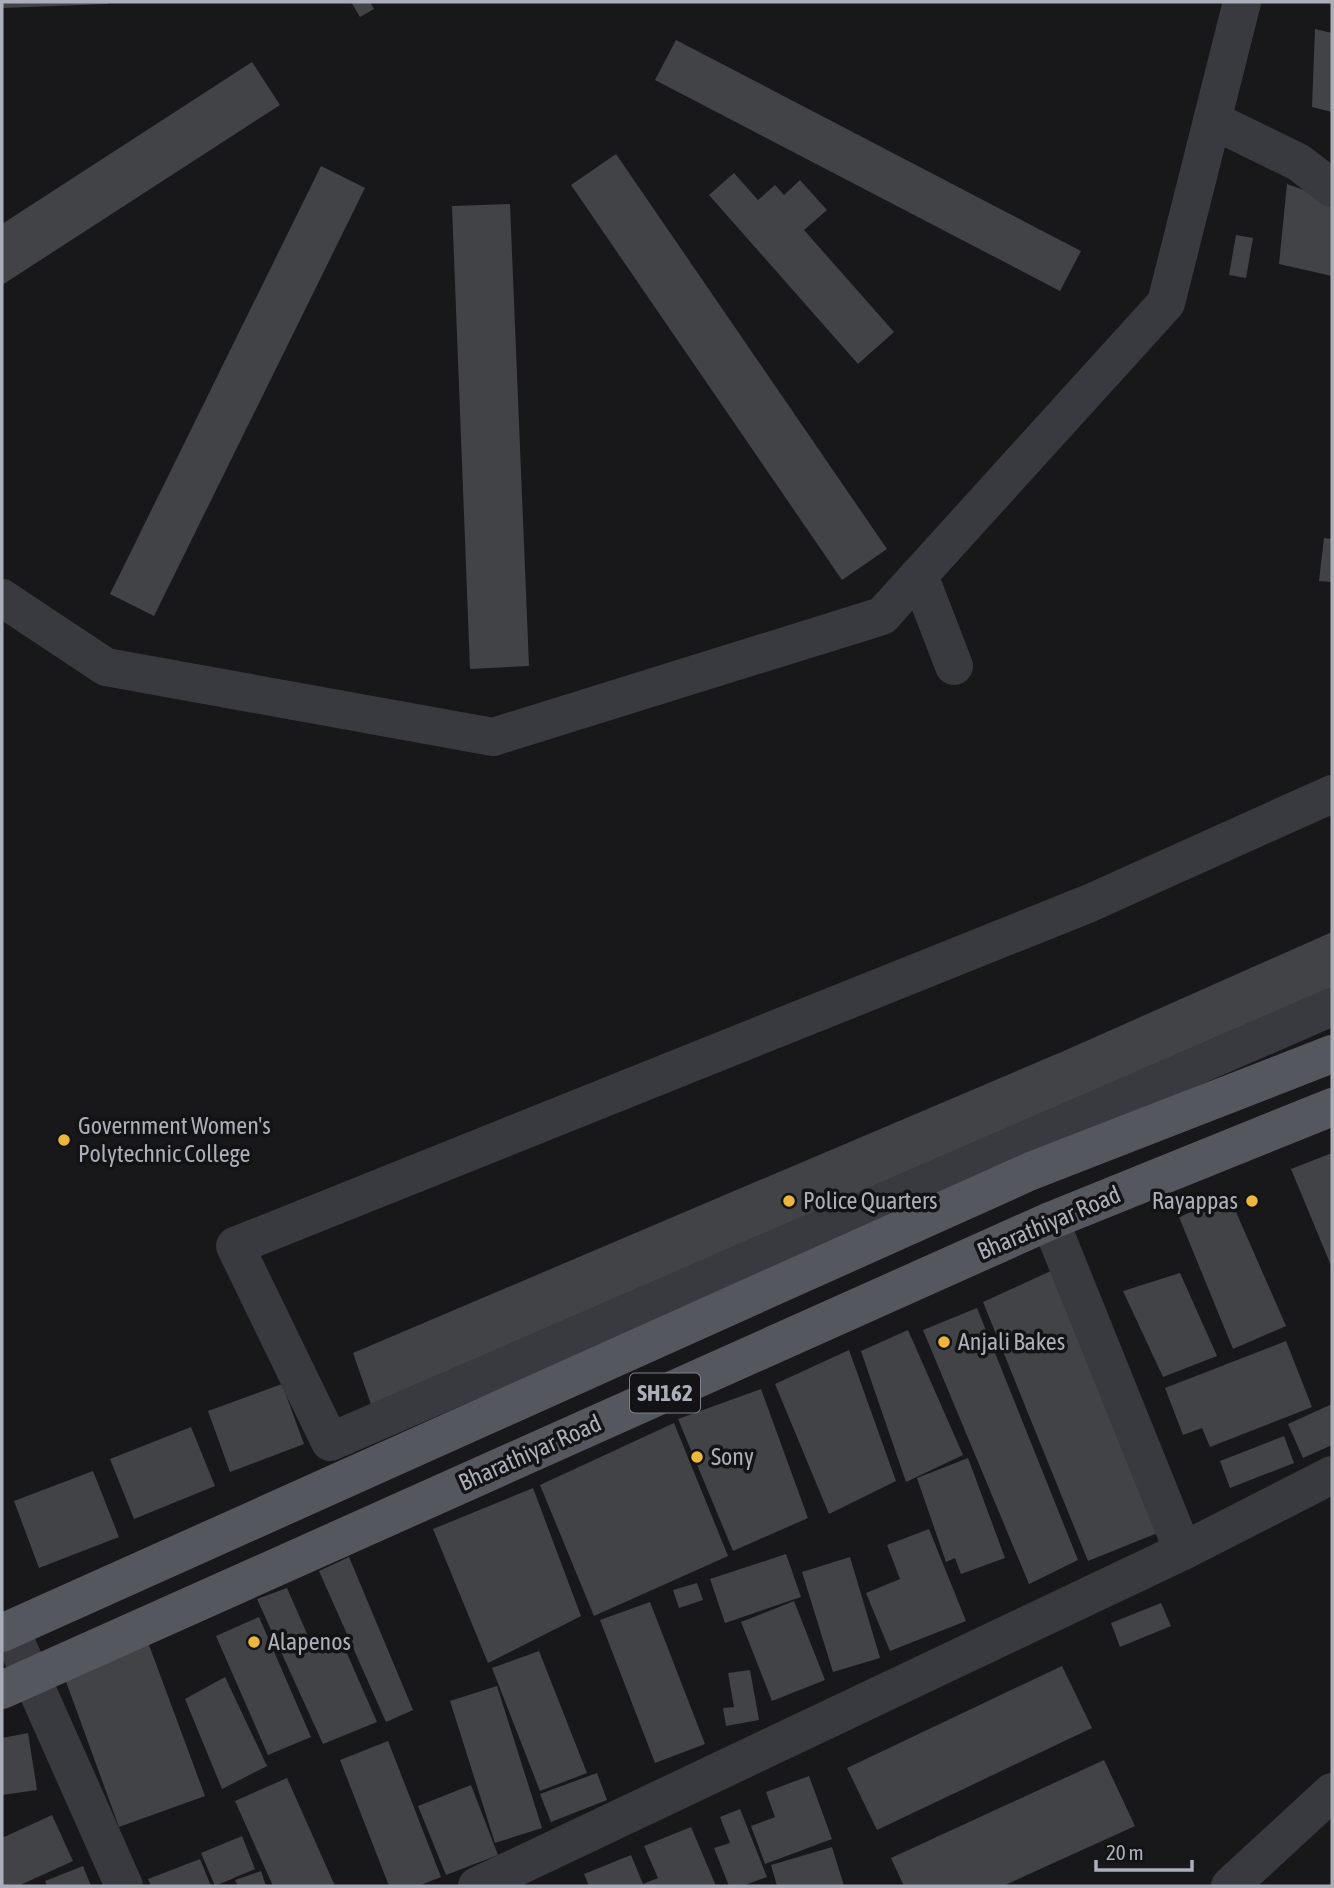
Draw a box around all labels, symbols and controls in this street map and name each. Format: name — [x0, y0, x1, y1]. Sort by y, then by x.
place label: Government Women's Polytechnic College — [78, 1112, 271, 1167]
marker: Government Women's Polytechnic College — [56, 1132, 72, 1148]
street label: Bharathiyar Road — [973, 1180, 1124, 1265]
place label: Police Quarters — [803, 1187, 937, 1214]
place label: Rayappas — [1152, 1187, 1238, 1214]
marker: Police Quarters — [781, 1193, 797, 1209]
marker: Rayappas — [1244, 1193, 1260, 1209]
place label: Anjali Bakes — [958, 1328, 1065, 1355]
marker: Anjali Bakes — [936, 1334, 952, 1350]
road number: SH162 — [630, 1374, 700, 1412]
street label: Bharathiyar Road — [454, 1409, 605, 1496]
place label: Sony — [711, 1443, 754, 1470]
marker: Sony — [689, 1449, 705, 1465]
place label: Alapenos — [268, 1628, 351, 1655]
marker: Alapenos — [246, 1634, 262, 1650]
scale bar — [1096, 1828, 1192, 1872]
text: 20 m — [1106, 1840, 1144, 1864]

